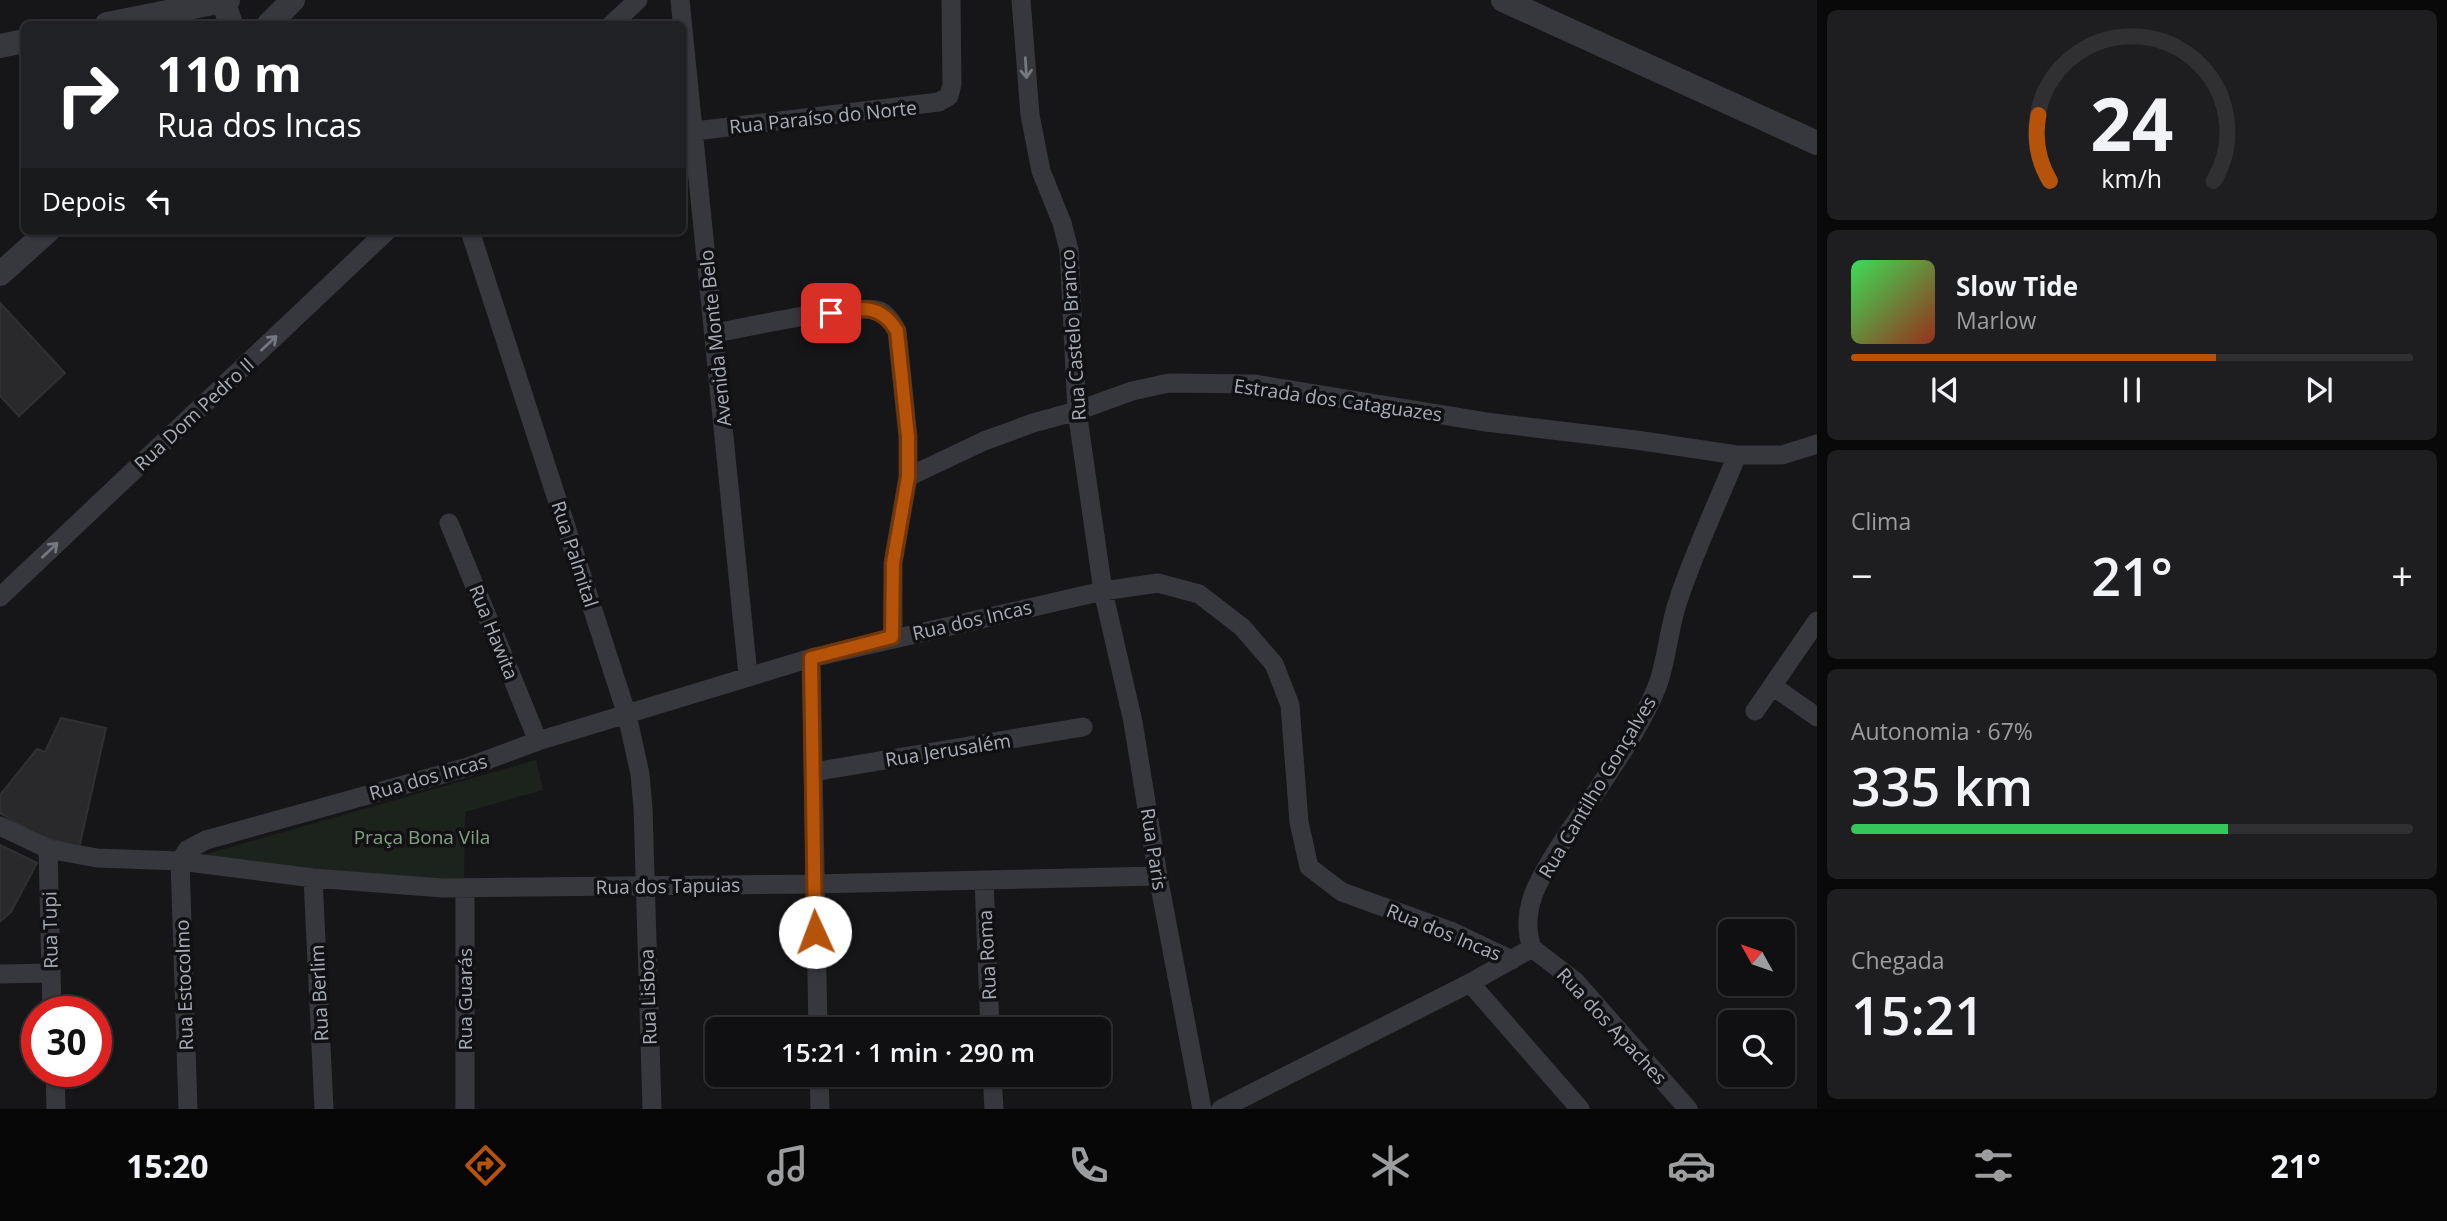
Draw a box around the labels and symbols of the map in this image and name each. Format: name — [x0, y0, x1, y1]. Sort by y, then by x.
one-way arrow — [1020, 56, 1033, 79]
street label: Rua Paraíso do Norte — [728, 94, 918, 140]
street label: Avenida Monte Belo — [693, 248, 737, 428]
street label: Rua Castelo Branco — [1054, 248, 1092, 422]
pin — [801, 283, 861, 343]
one-way arrow — [260, 335, 277, 352]
street label: Rua Dom Pedro II — [128, 352, 260, 476]
street label: Estrada dos Cataguazes — [1232, 373, 1444, 427]
street label: Rua Palmital — [546, 498, 604, 610]
one-way arrow — [41, 541, 58, 558]
street label: Rua Hawita — [463, 581, 525, 683]
street label: Rua dos Incas — [910, 594, 1034, 646]
street label: Rua Cantilho Gonçalves — [1532, 691, 1662, 883]
street label: Rua Jerusalém — [883, 727, 1013, 773]
street label: Rua dos Incas — [366, 748, 490, 806]
street label: Rua Paris — [1135, 806, 1173, 892]
park label: Praça Bona Vila — [354, 824, 490, 850]
street label: Rua dos Tapuias — [595, 872, 741, 900]
street label: Rua Tupi — [36, 891, 64, 969]
position arrow — [778, 895, 852, 969]
street label: Rua dos Incas — [1383, 897, 1505, 967]
street label: Rua Roma — [972, 909, 1002, 1001]
street label: Rua Estocolmo — [169, 919, 199, 1051]
north arrow — [1718, 919, 1796, 996]
street label: Rua Berlim — [303, 944, 335, 1042]
street label: Rua Guarás — [452, 948, 478, 1050]
street label: Rua Lisboa — [633, 948, 663, 1046]
street label: Rua dos Apaches — [1551, 962, 1673, 1090]
speed limit sign: 30 — [21, 996, 112, 1087]

